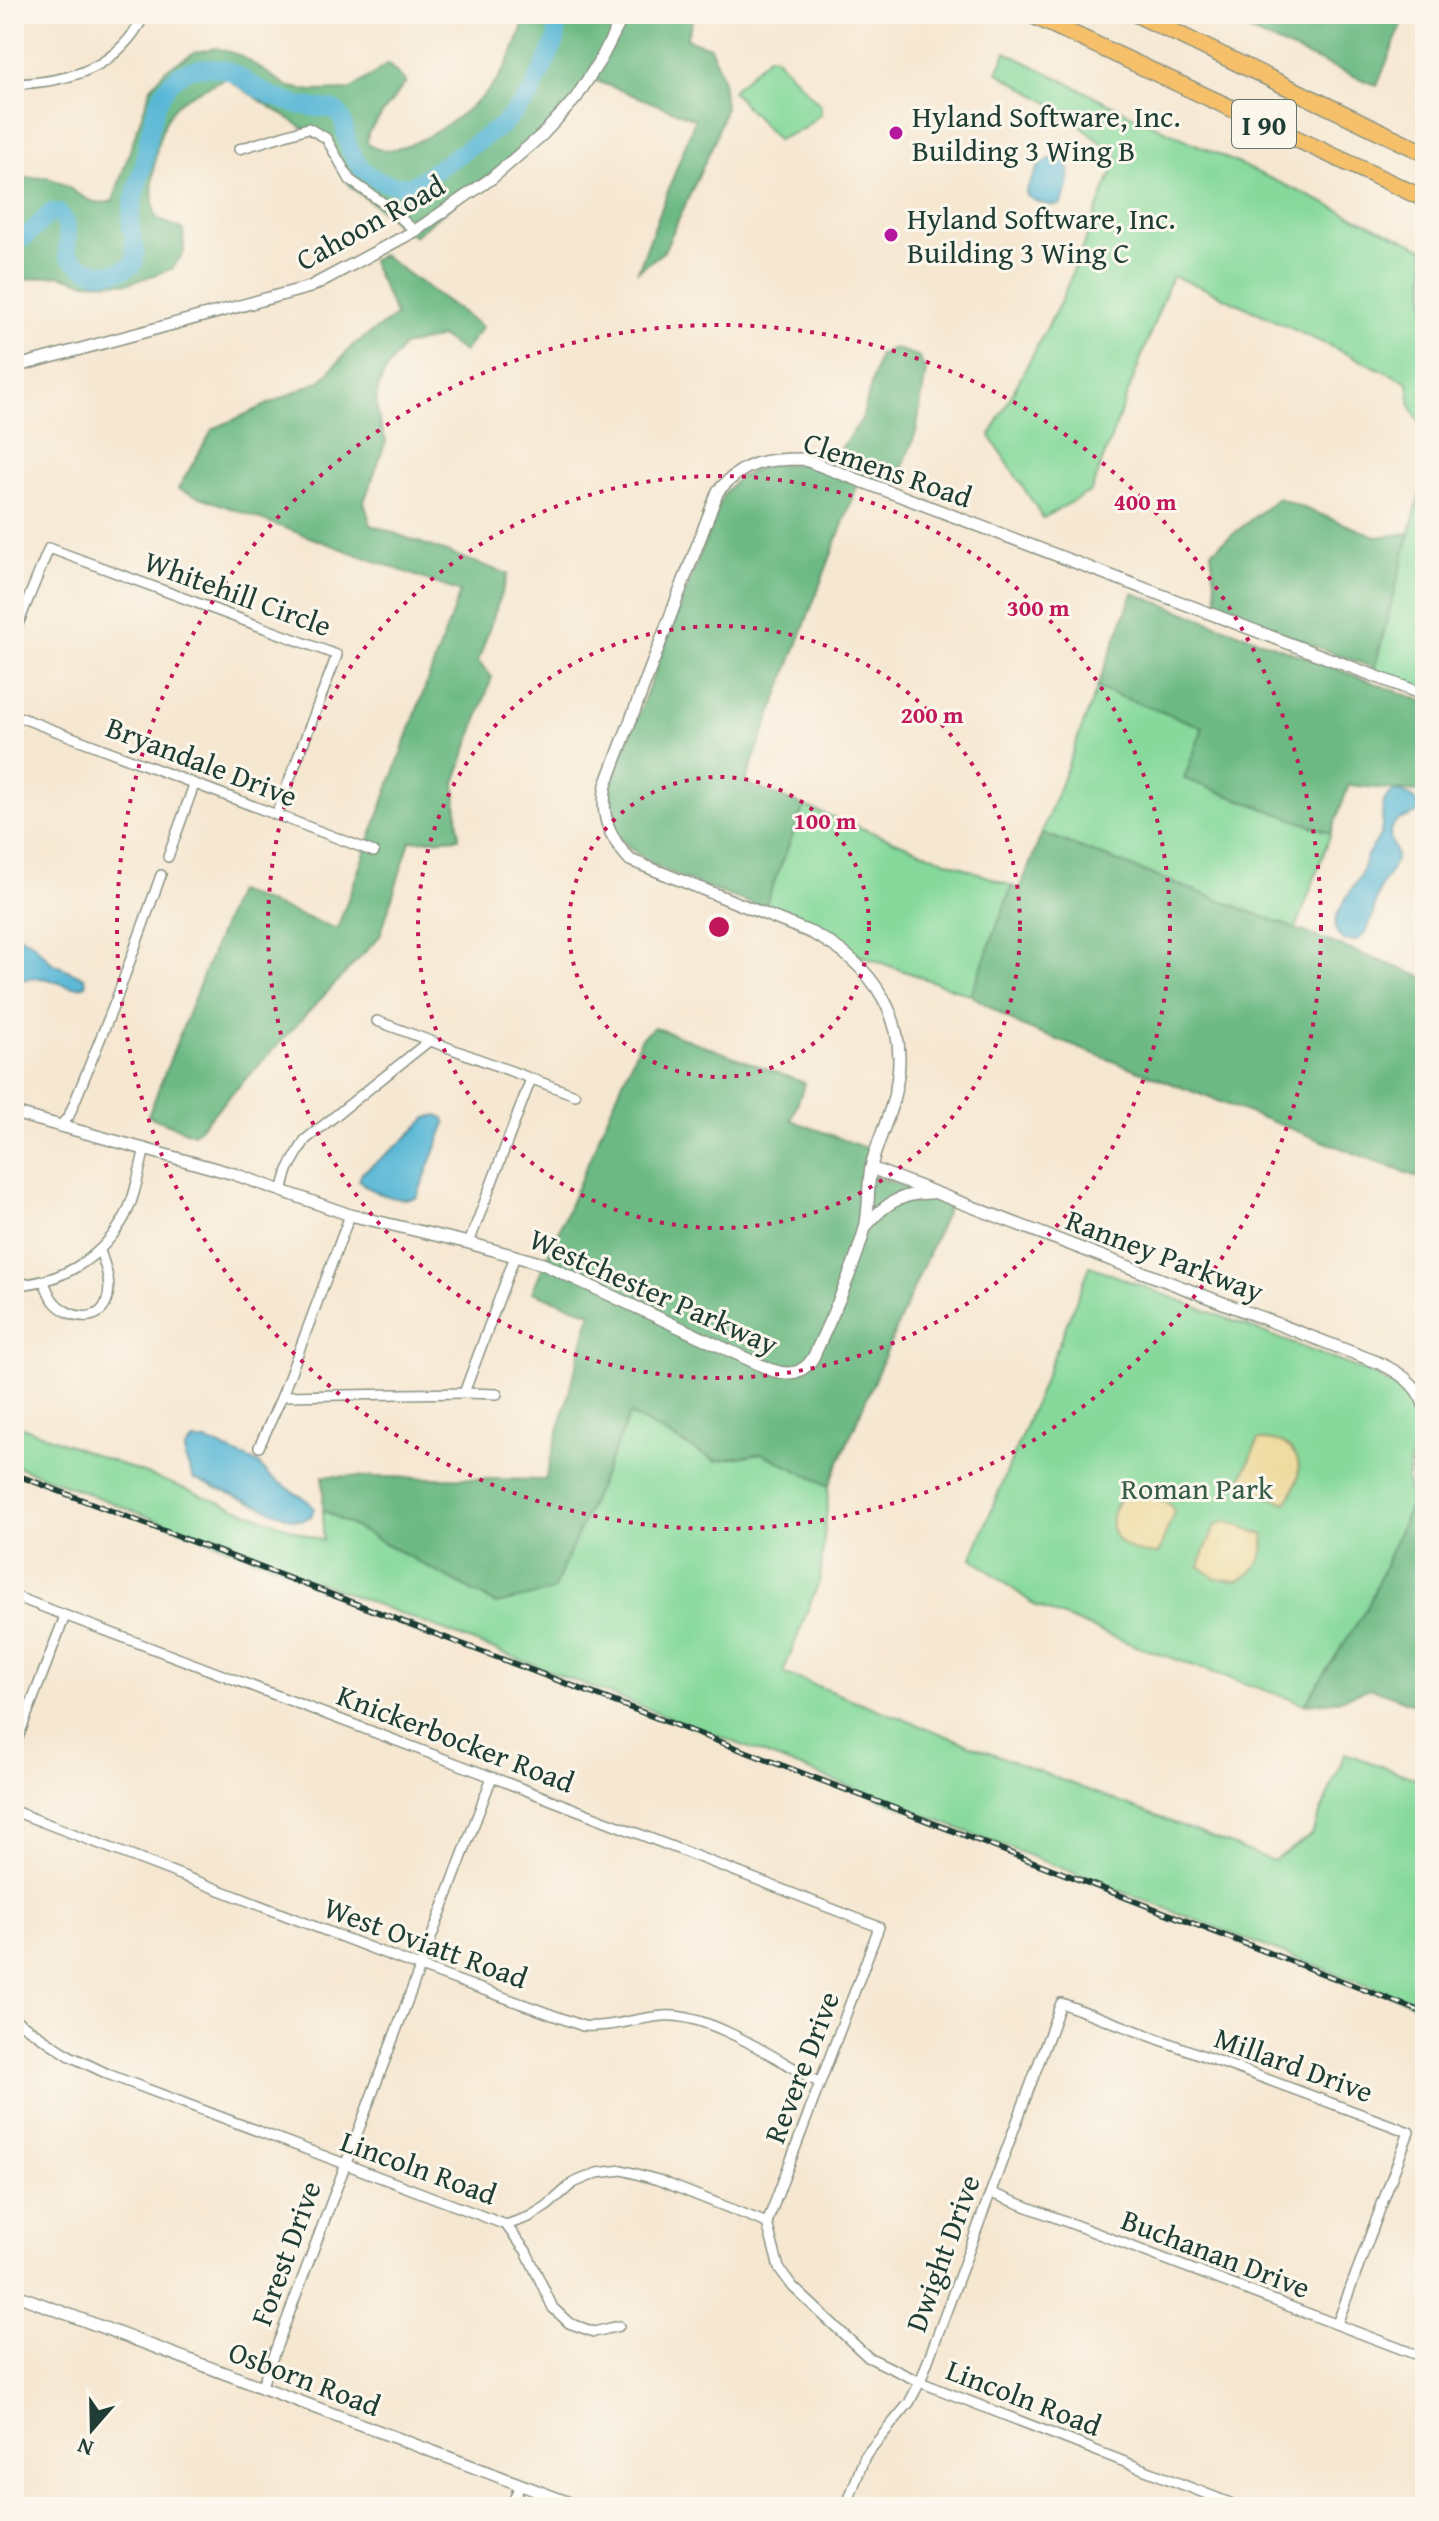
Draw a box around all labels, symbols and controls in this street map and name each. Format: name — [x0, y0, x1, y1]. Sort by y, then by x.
place label: Hyland Software, Inc. Building 3 Wing B — [912, 94, 1181, 172]
road number: I 90 — [1232, 100, 1296, 148]
marker: Hyland Software, Inc. Building 3 Wing B — [887, 124, 905, 142]
street label: Cahoon Road — [288, 163, 452, 281]
place label: Hyland Software, Inc. Building 3 Wing C — [907, 196, 1176, 274]
marker: Hyland Software, Inc. Building 3 Wing C — [882, 226, 900, 244]
street label: Clemens Road — [798, 420, 978, 518]
text: 400 m — [1113, 484, 1177, 519]
street label: Whitehill Circle — [138, 539, 338, 647]
text: 300 m — [1006, 590, 1070, 625]
text: 200 m — [900, 697, 964, 732]
street label: Bryandale Drive — [100, 704, 304, 818]
text: 100 m — [793, 803, 857, 838]
centre of rings — [705, 913, 733, 941]
street label: Ranney Parkway — [1060, 1197, 1270, 1313]
street label: Westchester Parkway — [523, 1216, 785, 1366]
park label: Roman Park — [1121, 1466, 1274, 1510]
street label: Knickerbocker Road — [331, 1672, 581, 1804]
street label: West Oviatt Road — [318, 1885, 534, 1999]
street label: Revere Drive — [752, 1985, 850, 2149]
street label: Millard Drive — [1208, 2015, 1380, 2113]
street label: Lincoln Road — [335, 2118, 503, 2216]
street label: Dwight Drive — [893, 2168, 991, 2338]
street label: Forest Drive — [238, 2174, 332, 2332]
street label: Buchanan Drive — [1115, 2197, 1317, 2309]
street label: Osborn Road — [223, 2329, 387, 2427]
street label: Lincoln Road — [940, 2347, 1108, 2447]
north arrow — [52, 2389, 132, 2469]
text: N — [73, 2430, 98, 2465]

